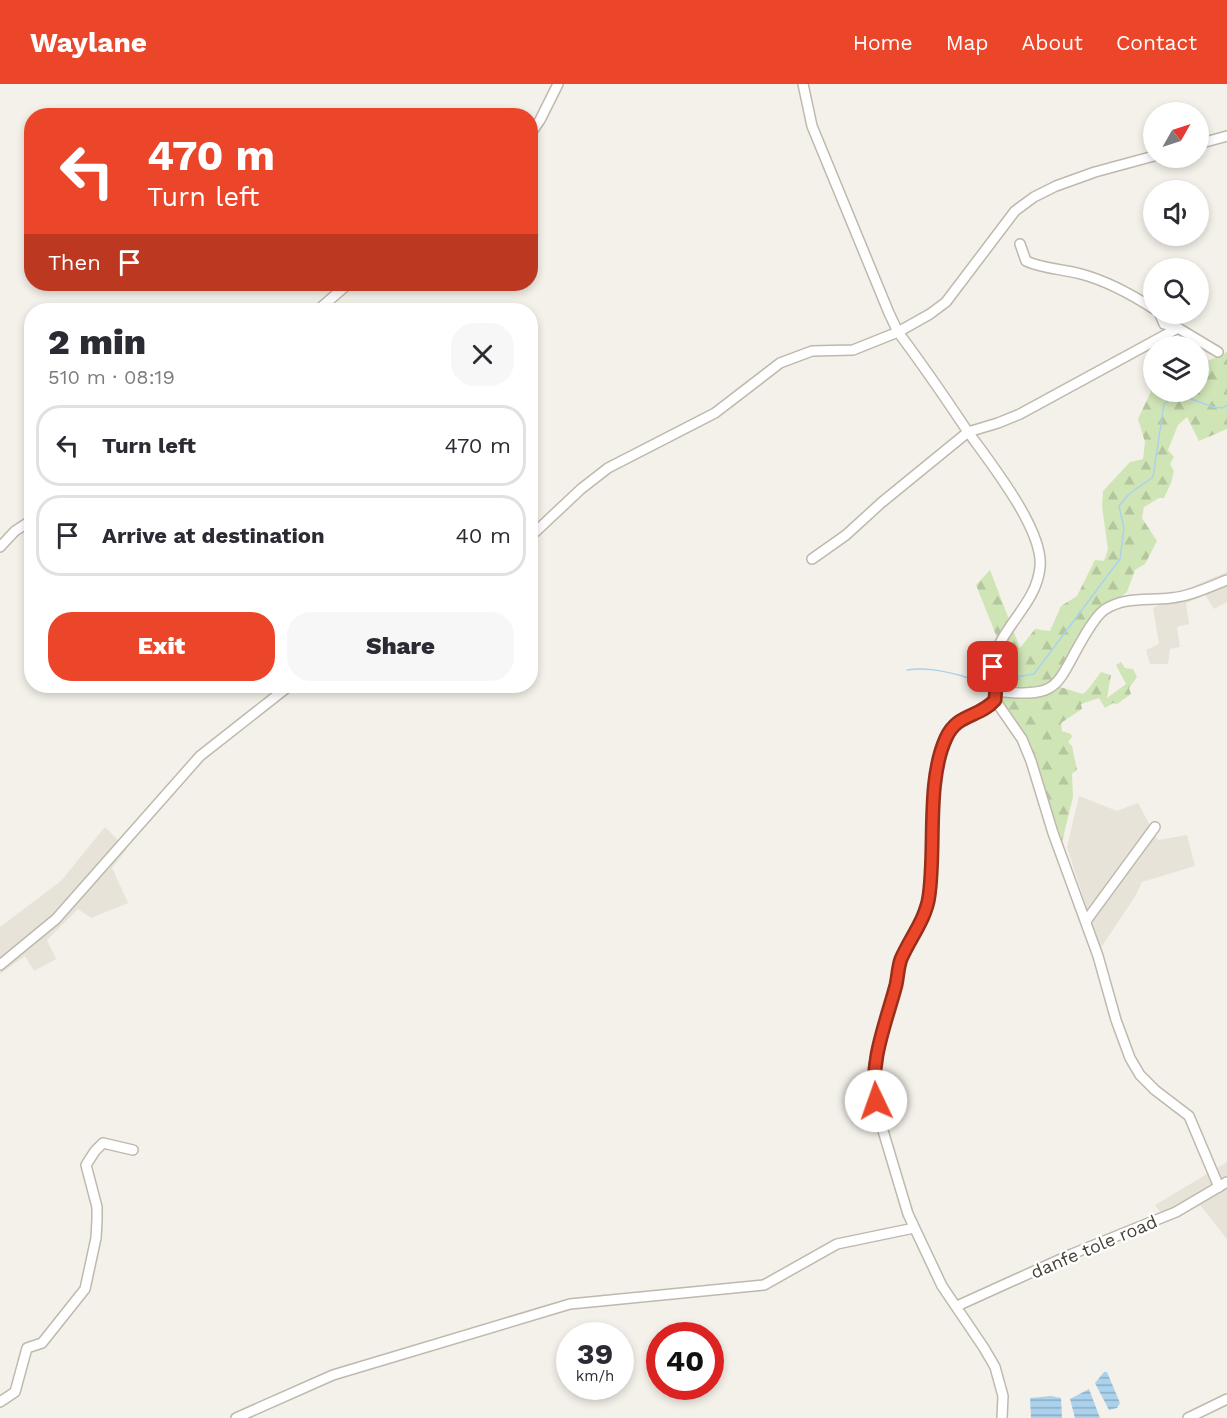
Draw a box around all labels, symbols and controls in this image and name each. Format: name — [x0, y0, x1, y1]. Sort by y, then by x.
text: Waylane — [30, 26, 147, 59]
text: Home — [853, 30, 913, 55]
text: Map — [946, 30, 989, 55]
text: About — [1022, 30, 1083, 55]
text: Contact — [1116, 30, 1197, 55]
north arrow — [1143, 102, 1209, 168]
map controls — [1143, 102, 1209, 402]
text: 470 m — [147, 131, 275, 180]
icon: left — [48, 132, 126, 210]
button: sound — [1143, 180, 1209, 246]
text: Turn left — [147, 181, 259, 213]
icon: arrive — [113, 246, 146, 279]
text: Then — [48, 250, 101, 275]
button: search — [1143, 258, 1209, 324]
text: 2 min — [48, 321, 146, 363]
button: close — [451, 323, 514, 386]
button: layers — [1143, 336, 1209, 402]
text: 510 m · 08:19 — [48, 365, 175, 389]
icon: left — [51, 429, 84, 462]
text: Turn left — [102, 433, 196, 458]
text: 470 m — [445, 433, 511, 458]
icon: arrive — [51, 519, 84, 552]
text: Arrive at destination — [102, 523, 325, 548]
text: 40 m — [455, 523, 511, 548]
button: Exit — [48, 612, 275, 681]
button: Share — [287, 612, 514, 681]
pin — [967, 641, 1018, 692]
icon: arrive — [976, 650, 1009, 683]
position arrow — [844, 1069, 908, 1133]
street label: danfe tole road — [1027, 1210, 1160, 1283]
speed limit sign: 40 — [646, 1322, 724, 1400]
text: 39 — [577, 1336, 613, 1371]
text: km/h — [576, 1367, 614, 1385]

